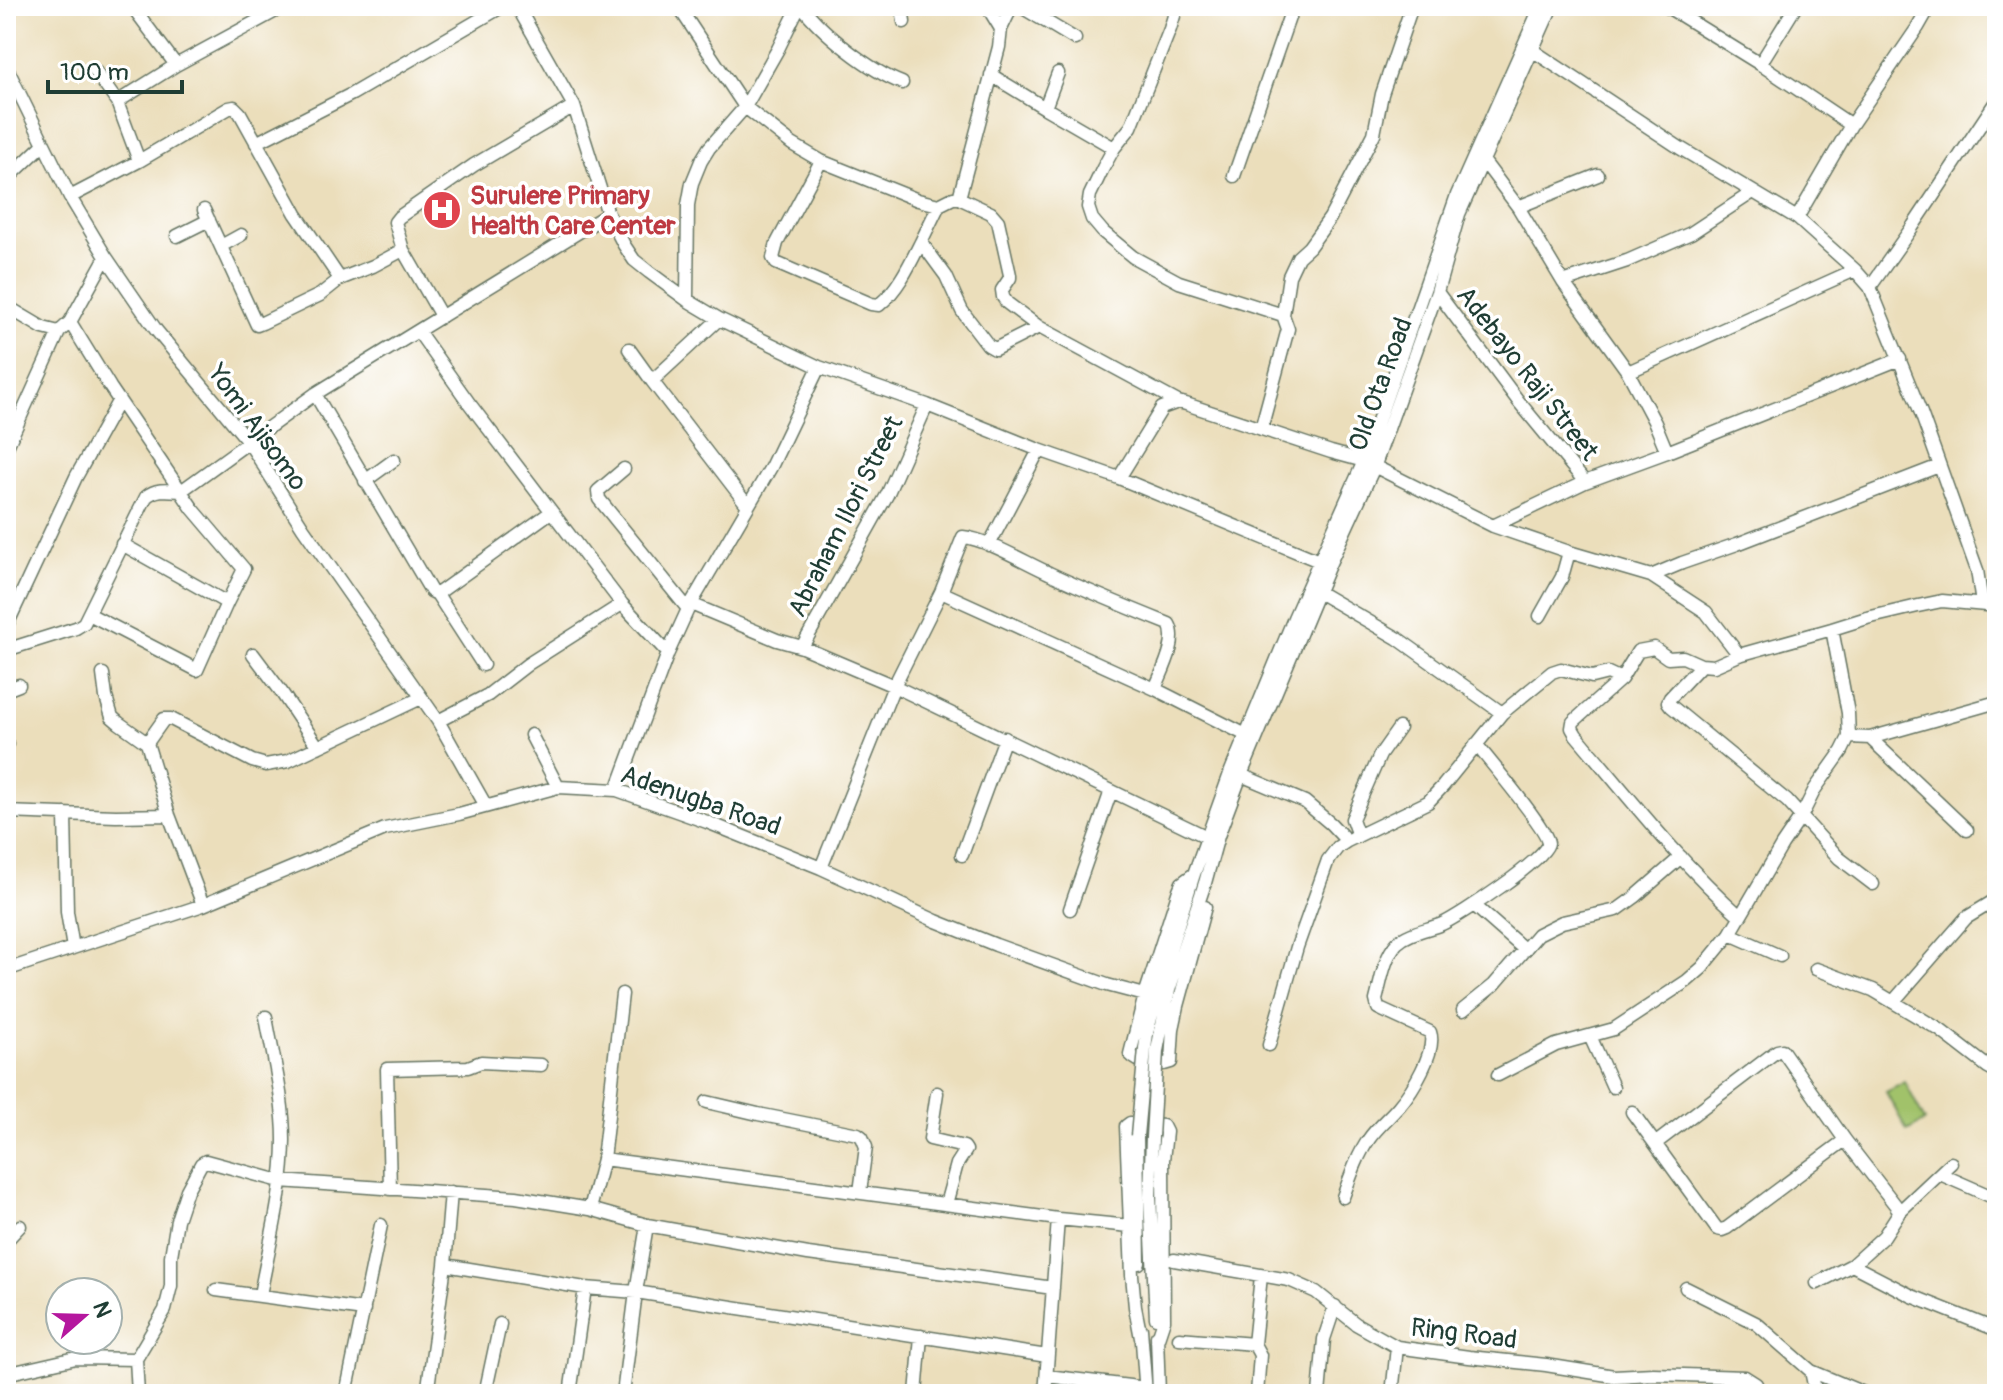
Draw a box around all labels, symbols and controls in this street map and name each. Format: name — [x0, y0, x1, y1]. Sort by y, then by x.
scale bar — [48, 44, 182, 94]
text: 100 m — [60, 58, 129, 87]
place label: Surulere Primary Health Care Center — [470, 180, 676, 242]
hospital icon: Surulere Primary Health Care Center — [421, 189, 463, 231]
street label: Adebayo Raji Street — [1449, 280, 1605, 467]
street label: Old Ota Road — [1342, 313, 1420, 455]
street label: Yomi Ajisomo — [200, 357, 314, 497]
street label: Abraham Ilori Street — [781, 410, 911, 622]
street label: Adenugba Road — [616, 759, 785, 843]
north arrow — [44, 1276, 124, 1356]
text: N — [86, 1298, 118, 1321]
street label: Ring Road — [1409, 1312, 1519, 1356]

